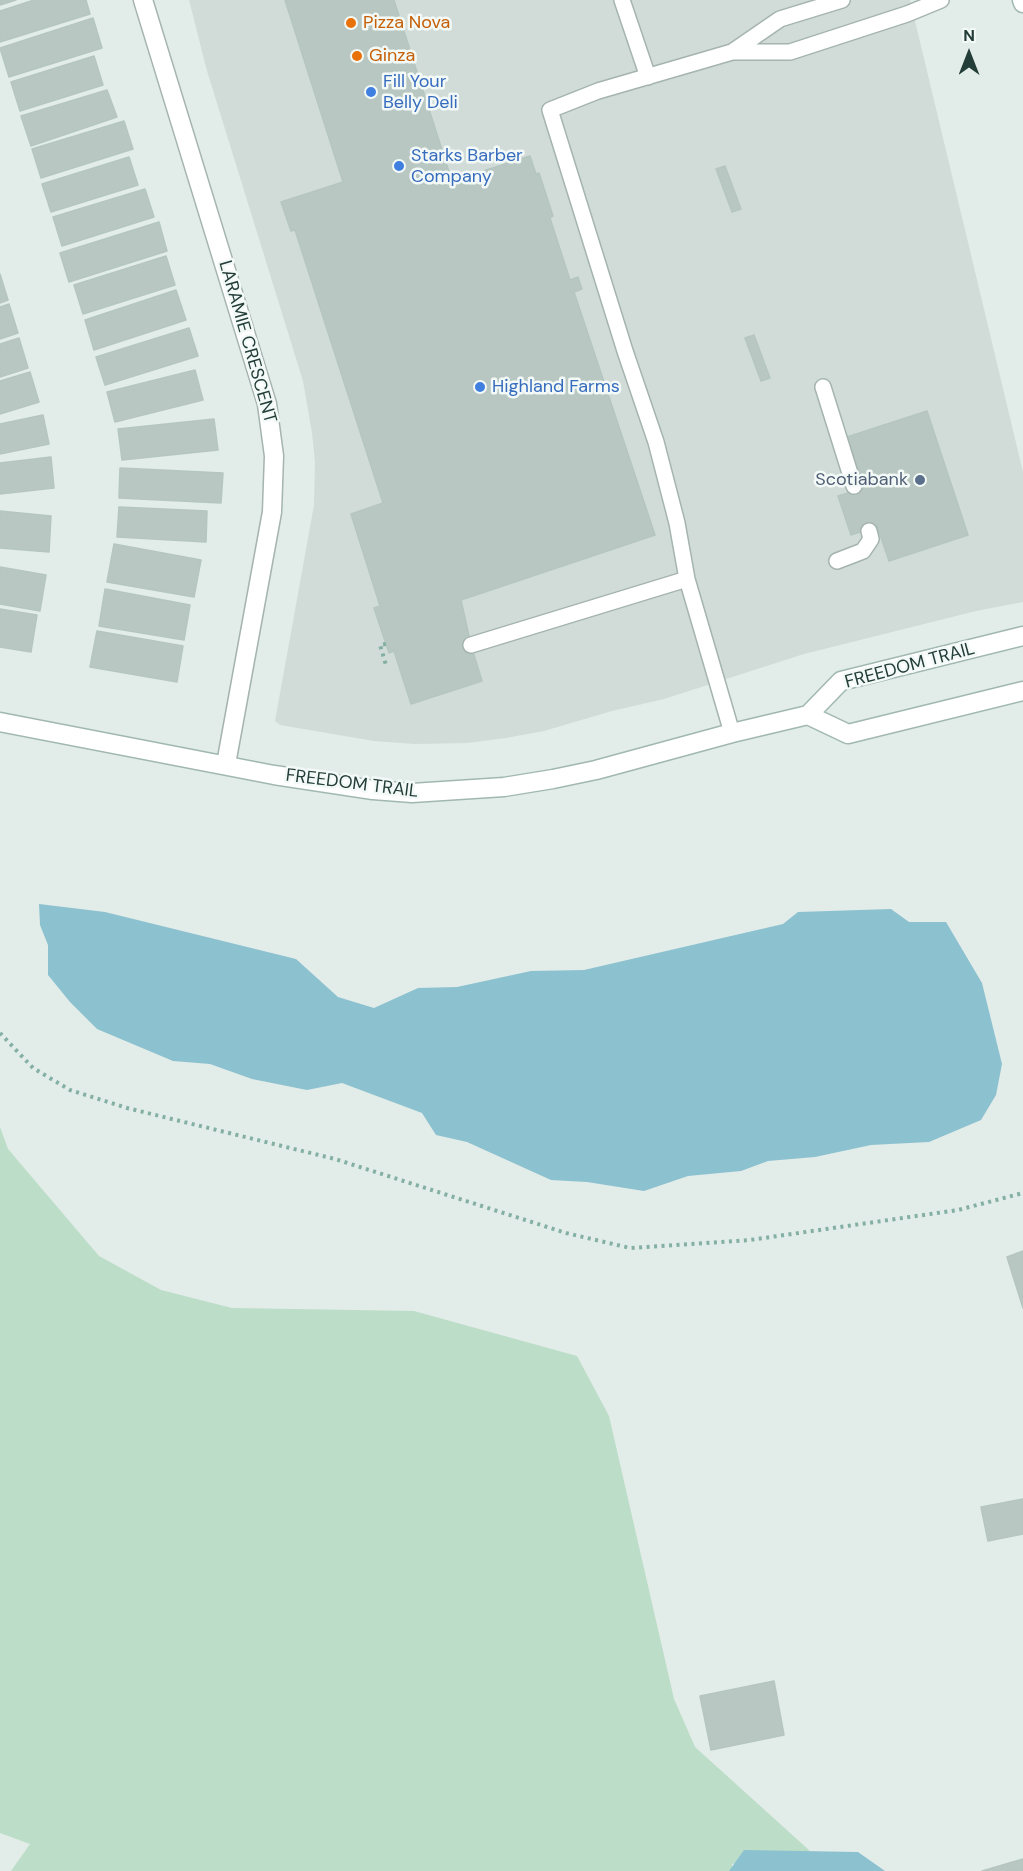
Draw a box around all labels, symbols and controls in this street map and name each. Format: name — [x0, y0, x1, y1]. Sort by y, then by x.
place label: Pizza Nova — [363, 12, 450, 34]
marker: Pizza Nova — [344, 16, 358, 30]
north arrow — [939, 24, 999, 84]
text: N — [963, 25, 975, 46]
place label: Ginza — [369, 45, 415, 67]
marker: Ginza — [350, 49, 364, 63]
place label: Fill Your Belly Deli — [383, 71, 458, 113]
marker: Fill Your Belly Deli — [364, 85, 378, 99]
place label: Starks Barber Company — [411, 145, 523, 188]
marker: Starks Barber Company — [392, 159, 406, 173]
street label: LARAMIE CRESCENT — [213, 258, 281, 426]
place label: Highland Farms — [492, 376, 620, 398]
marker: Highland Farms — [473, 380, 487, 394]
place label: Scotiabank — [815, 469, 908, 491]
marker: Scotiabank — [913, 473, 927, 487]
street label: FREEDOM TRAIL — [843, 638, 977, 694]
street label: FREEDOM TRAIL — [285, 765, 419, 803]

